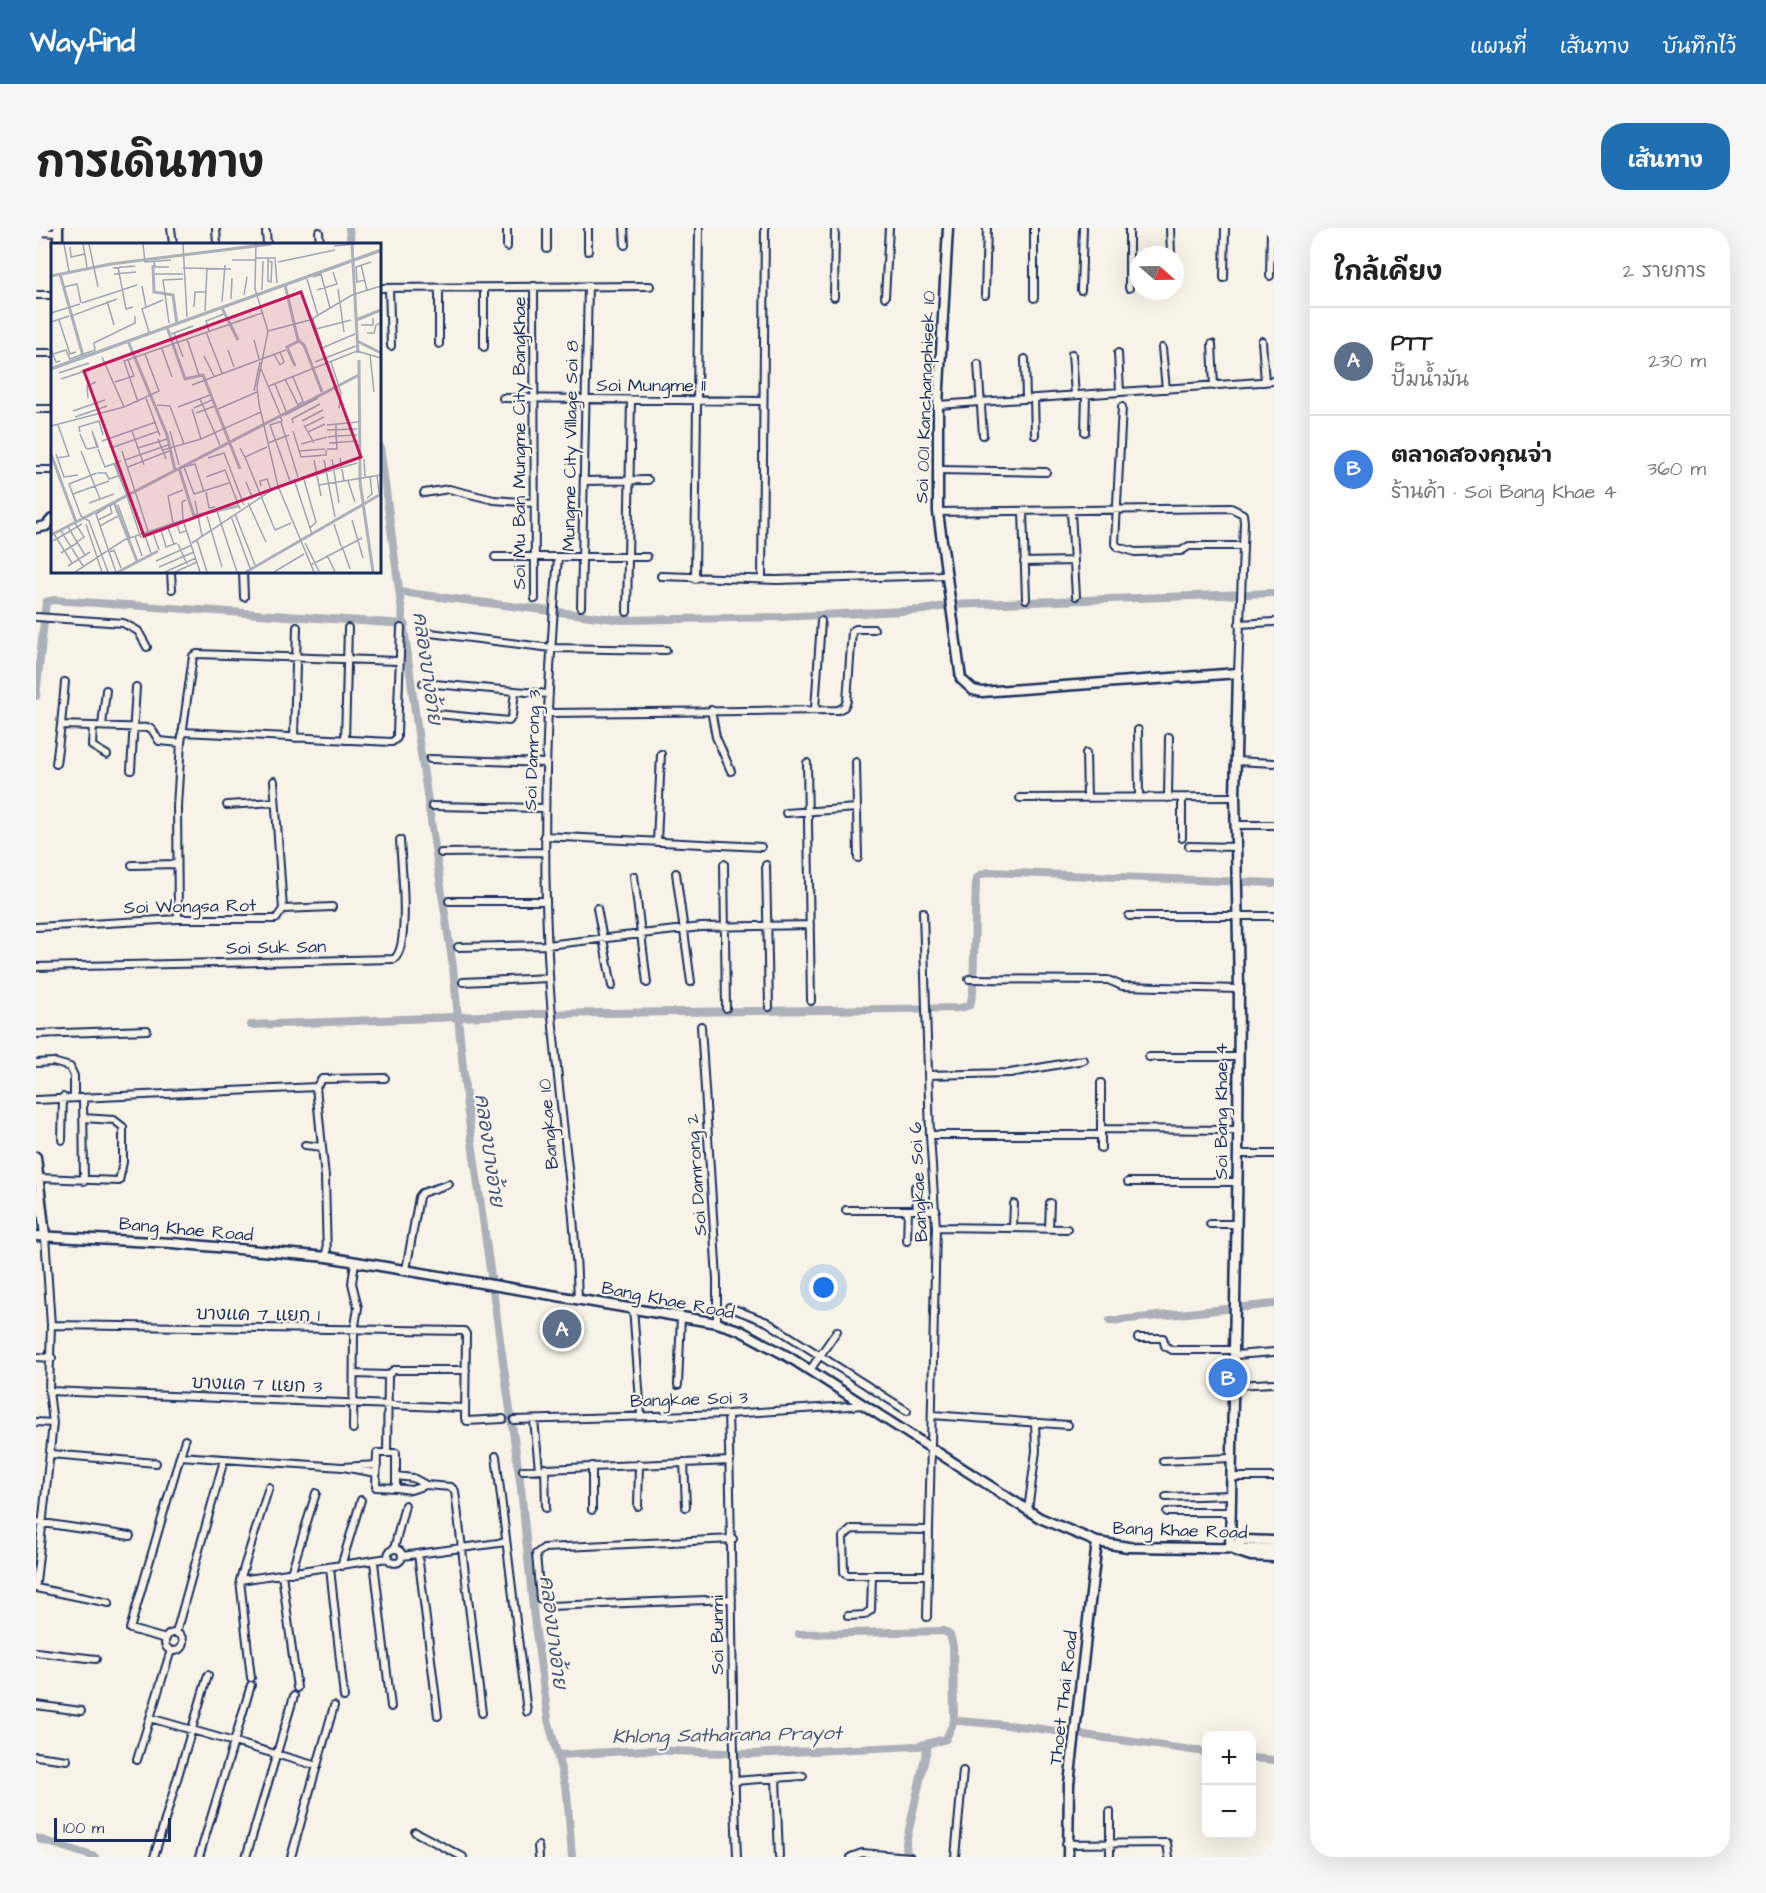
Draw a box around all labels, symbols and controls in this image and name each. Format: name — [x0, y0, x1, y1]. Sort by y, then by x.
text: Wayfind — [30, 23, 135, 62]
text: แผนที่ — [1470, 32, 1527, 61]
text: เส้นทาง — [1560, 32, 1629, 61]
text: บันทึกไว้ — [1662, 32, 1736, 61]
button: เส้นทาง — [1601, 123, 1730, 190]
text: การเดินทาง — [36, 135, 264, 193]
inset map — [51, 243, 381, 573]
north arrow — [1130, 246, 1184, 300]
text: ใกล้เคียง — [1334, 254, 1442, 290]
text: 2 รายการ — [1622, 257, 1706, 285]
street label: Soi 001 Kanchanaphisek 10 — [909, 290, 942, 504]
street label: Soi Mu Ban Mungme City BangKhae — [507, 296, 533, 590]
text: PTT — [1391, 328, 1432, 359]
street label: Mungme City Village Soi 8 — [556, 340, 586, 552]
text: A — [1347, 347, 1360, 375]
text: 230 m — [1648, 347, 1706, 375]
text: ปั๊มน้ำมัน — [1391, 366, 1469, 394]
street label: Soi Mungme 11 — [596, 373, 706, 399]
text: ตลาดสองคุณจ่า — [1391, 440, 1552, 471]
text: B — [1346, 455, 1361, 483]
text: 360 m — [1647, 455, 1706, 483]
text: ร้านค้า · Soi Bang Khae 4 — [1391, 478, 1617, 506]
water label: คลองบางอ้าย — [405, 610, 449, 728]
street label: Soi Damrong 3 — [518, 689, 548, 811]
street label: Soi Wongsa Rot — [124, 893, 257, 921]
street label: Soi Suk San — [226, 934, 326, 961]
street label: Soi Bang Khae 4 — [1209, 1042, 1235, 1180]
street label: Bangkae 10 — [532, 1077, 566, 1170]
water label: คลองบางอ้าย — [467, 1092, 511, 1210]
street label: Soi Damrong 2 — [680, 1112, 714, 1237]
street label: Bangkae Soi 6 — [903, 1121, 935, 1243]
street label: Bang Khae Road — [118, 1211, 254, 1249]
your location — [809, 1273, 838, 1302]
street label: Bang Khae Road — [599, 1275, 736, 1327]
street label: บางแค 7 แยก 1 — [196, 1301, 320, 1328]
pin: A — [542, 1306, 582, 1352]
pin: B — [1208, 1356, 1248, 1400]
street label: บางแค 7 แยก 3 — [191, 1370, 323, 1399]
street label: Bangkae Soi 3 — [630, 1385, 749, 1415]
street label: Bang Khae Road — [1112, 1516, 1248, 1546]
water label: คลองบางอ้าย — [532, 1574, 574, 1692]
street label: Soi Bunmi — [705, 1595, 730, 1675]
street label: Thoet Thai Road — [1043, 1630, 1084, 1767]
water label: Khlong Satharana Prayot — [612, 1719, 844, 1752]
map controls — [1202, 1731, 1256, 1839]
button: + — [1202, 1731, 1256, 1785]
button: − — [1202, 1785, 1256, 1839]
scale bar — [54, 1815, 171, 1842]
text: 100 m — [63, 1817, 104, 1839]

